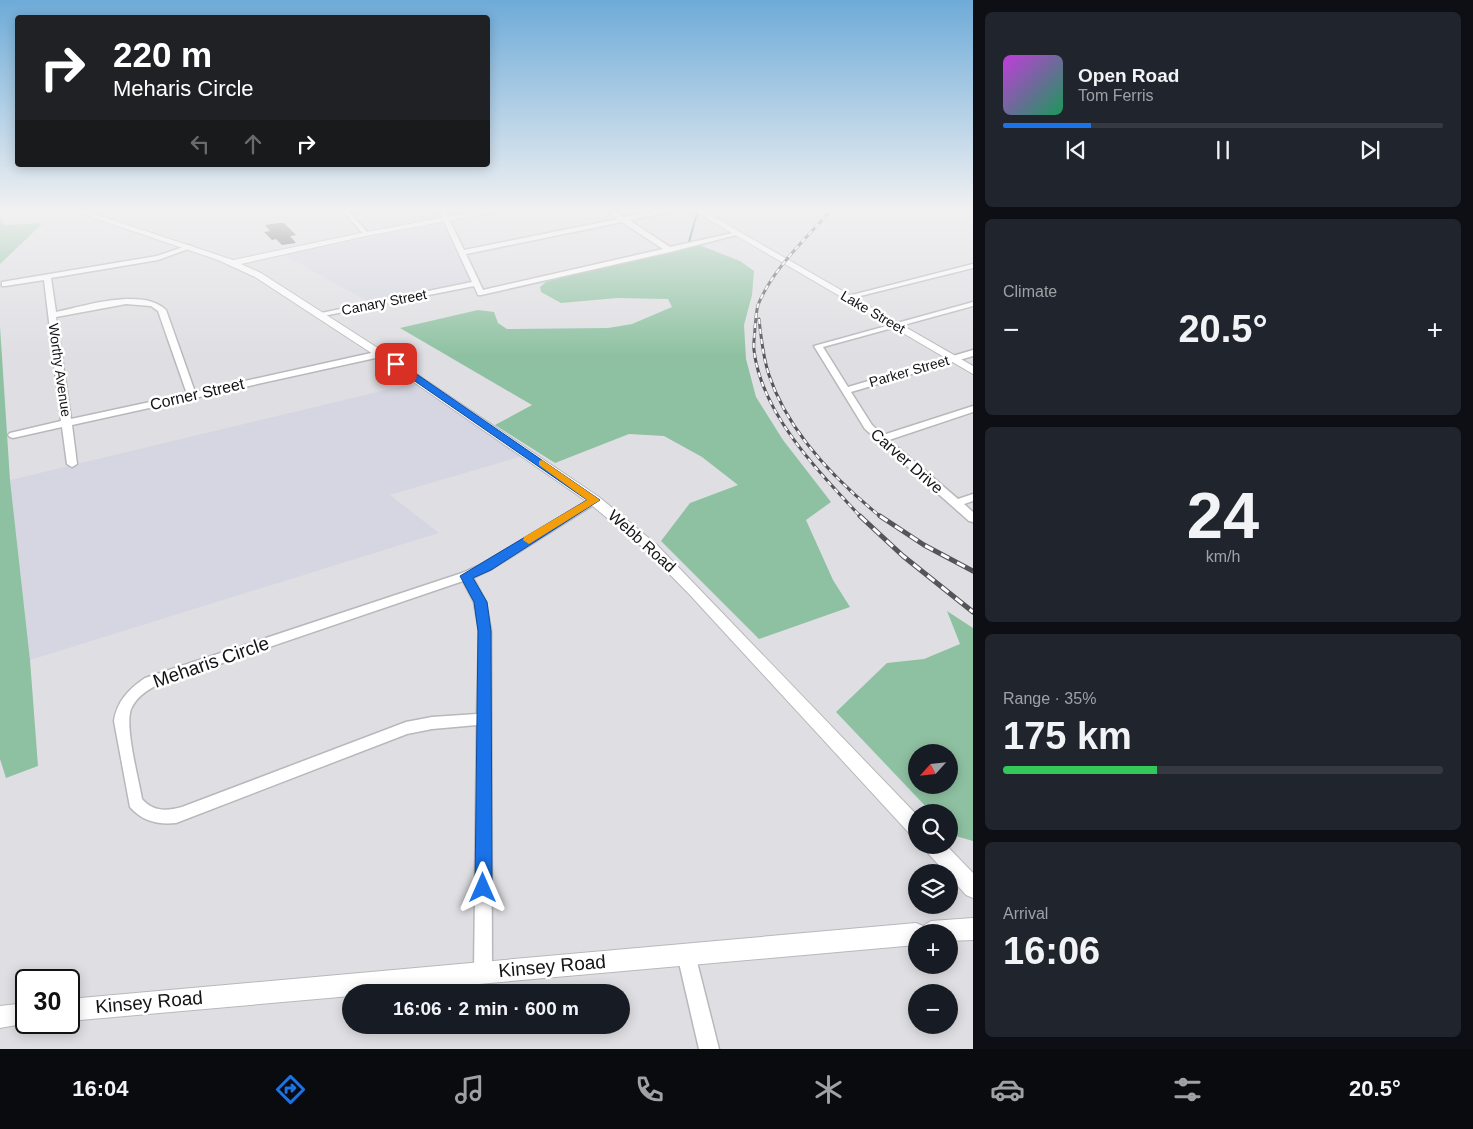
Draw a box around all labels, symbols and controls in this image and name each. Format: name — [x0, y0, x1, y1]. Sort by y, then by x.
icon: right — [30, 35, 95, 100]
text: 220 m — [113, 35, 212, 74]
text: Open Road — [1078, 65, 1179, 86]
text: Meharis Circle — [113, 76, 254, 101]
text: Tom Ferris — [1078, 87, 1154, 104]
icon: left — [186, 130, 214, 158]
icon: ahead — [239, 130, 267, 158]
icon: right — [292, 130, 320, 158]
icon: previous — [1062, 136, 1090, 164]
icon: pause — [1209, 136, 1237, 164]
icon: next — [1356, 136, 1384, 164]
text: Climate — [1003, 283, 1057, 300]
street label: Canary Street — [340, 286, 428, 318]
street label: Lake Street — [838, 287, 908, 337]
text: 20.5° — [1178, 308, 1268, 350]
text: − — [1003, 314, 1019, 345]
text: + — [1427, 314, 1443, 345]
street label: Worthy Avenue — [46, 322, 75, 418]
pin — [375, 343, 417, 385]
icon: arrive — [382, 350, 410, 378]
street label: Parker Street — [867, 352, 951, 390]
street label: Corner Street — [148, 375, 246, 413]
street label: Carver Drive — [868, 425, 947, 497]
text: 24 — [1187, 479, 1259, 552]
street label: Webb Road — [605, 507, 679, 575]
text: km/h — [1206, 548, 1240, 565]
street label: Meharis Circle — [150, 632, 272, 692]
text: Range · 35% — [1003, 690, 1096, 707]
text: 175 km — [1003, 715, 1132, 757]
north arrow — [908, 744, 958, 794]
map controls — [908, 744, 958, 1034]
button: search — [908, 804, 958, 854]
position arrow — [456, 861, 508, 913]
button: layers — [908, 864, 958, 914]
text: Arrival — [1003, 905, 1048, 922]
button: + — [908, 924, 958, 974]
text: 16:06 — [1003, 930, 1100, 972]
street label: Kinsey Road — [497, 951, 607, 981]
speed limit sign: 30 — [15, 969, 80, 1034]
button: − — [908, 984, 958, 1034]
street label: Kinsey Road — [94, 987, 204, 1017]
text: 16:06 · 2 min · 600 m — [393, 998, 579, 1019]
icon: directions — [273, 1072, 308, 1107]
icon: music — [452, 1072, 487, 1107]
icon: phone — [632, 1072, 667, 1107]
icon: climate — [811, 1072, 846, 1107]
icon: car — [990, 1072, 1025, 1107]
icon: filters — [1170, 1072, 1205, 1107]
text: 16:04 — [72, 1076, 128, 1101]
text: 20.5° — [1349, 1076, 1401, 1101]

